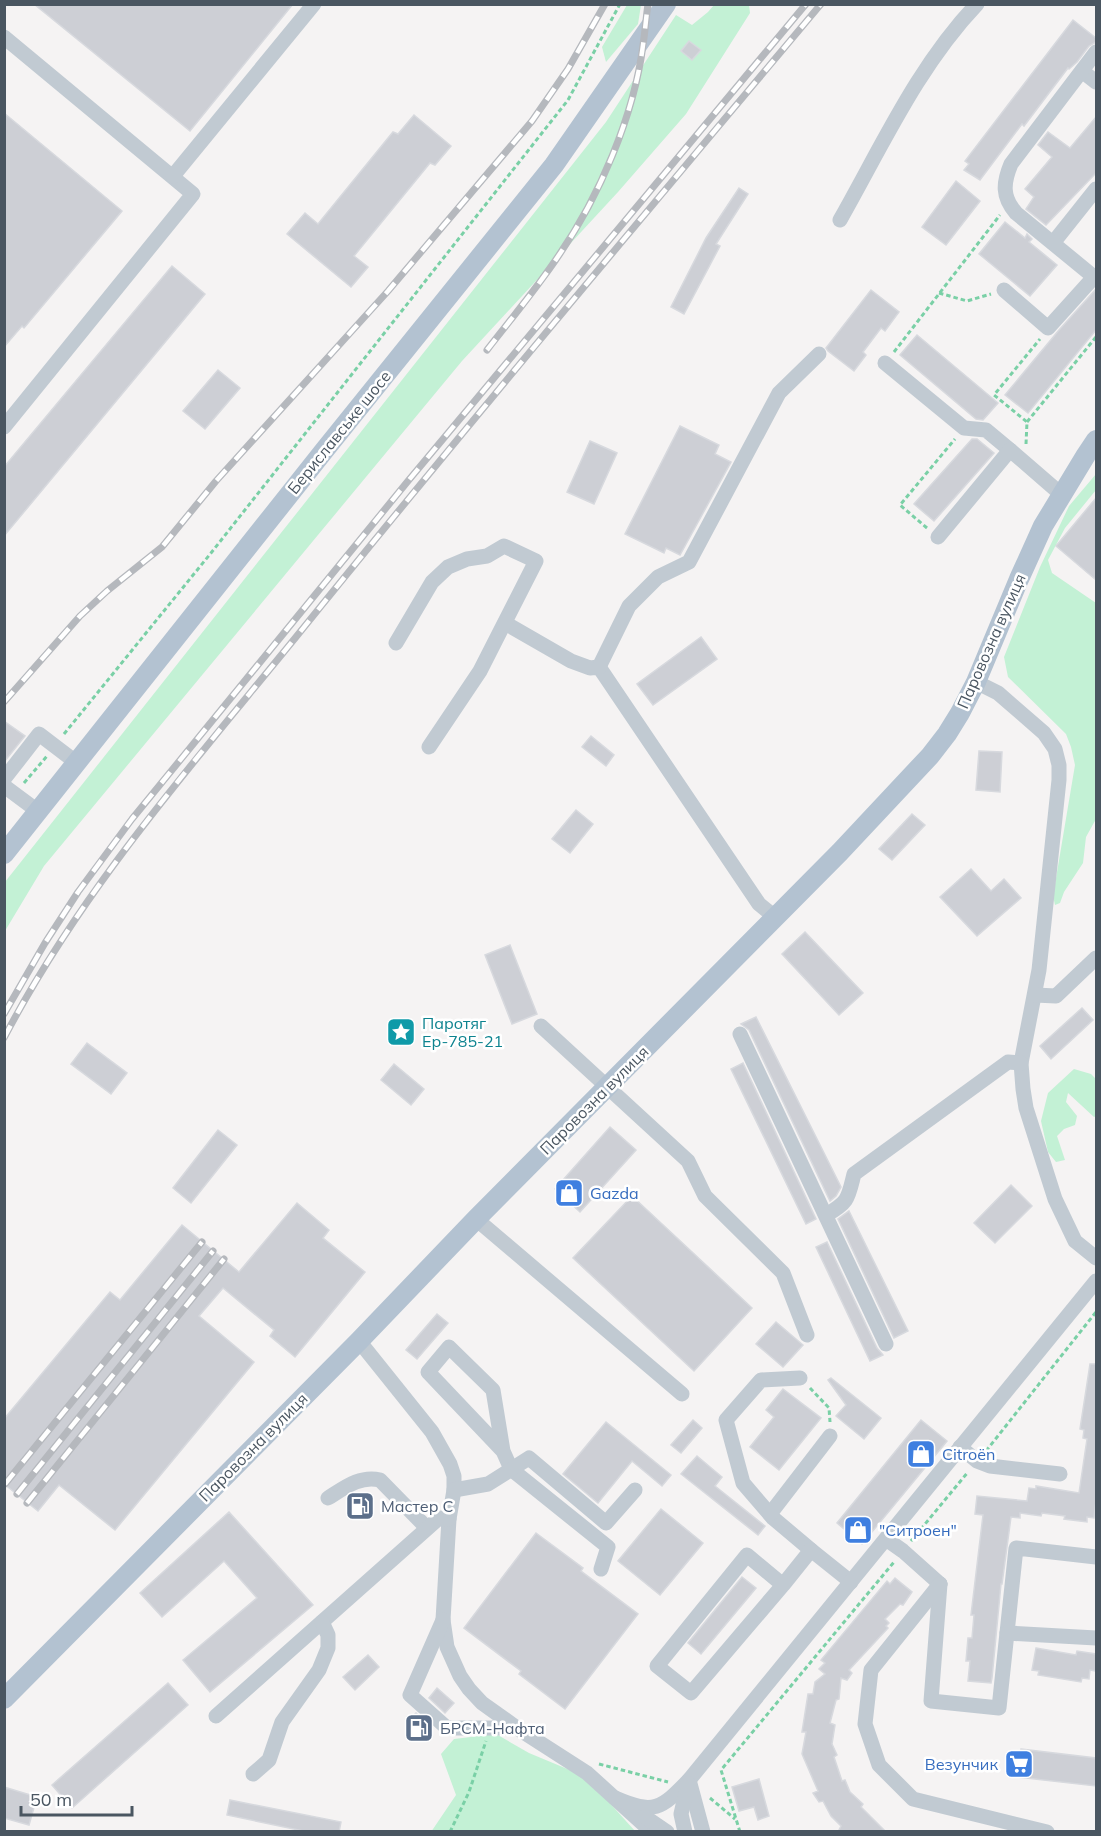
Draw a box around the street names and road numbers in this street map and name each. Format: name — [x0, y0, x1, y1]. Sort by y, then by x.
street label: Бериславське шосе — [283, 366, 395, 498]
street label: Паровозна вулиця — [952, 570, 1030, 712]
street label: Паровозна вулиця — [535, 1041, 653, 1159]
street label: Паровозна вулиця — [194, 1388, 312, 1506]

